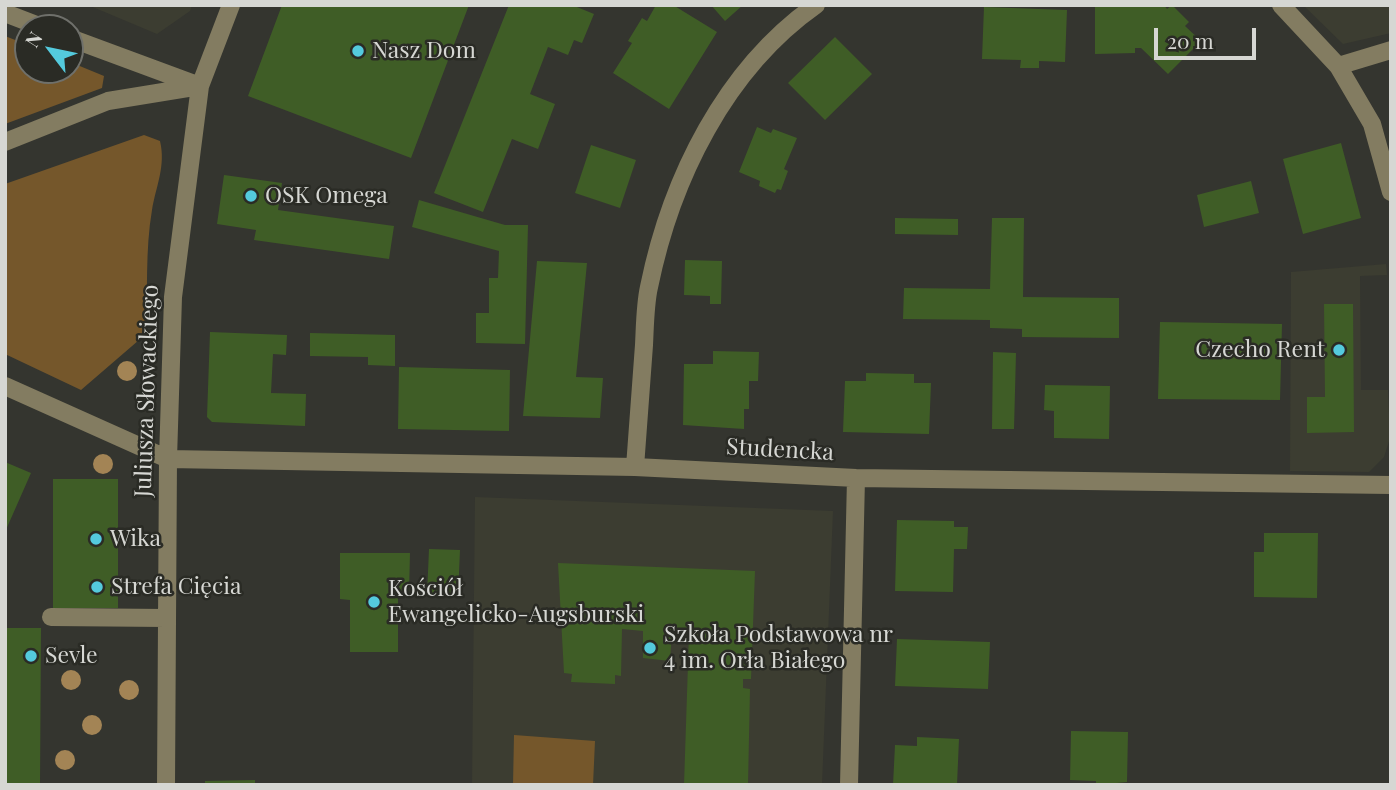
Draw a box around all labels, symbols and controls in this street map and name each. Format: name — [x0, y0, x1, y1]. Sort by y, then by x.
north arrow — [14, 14, 84, 84]
scale bar — [1158, 14, 1260, 58]
text: N — [18, 26, 48, 52]
text: 20 m — [1167, 26, 1214, 54]
place label: Nasz Dom — [372, 37, 476, 65]
marker: Nasz Dom — [350, 43, 366, 59]
place label: OSK Omega — [265, 182, 388, 210]
marker: OSK Omega — [243, 188, 259, 204]
street label: Juliusza Słowackiego — [129, 284, 165, 498]
place label: Czecho Rent — [1195, 336, 1325, 364]
marker: Czecho Rent — [1331, 342, 1347, 358]
street label: Studencka — [725, 433, 835, 467]
place label: Wika — [110, 525, 161, 553]
marker: Wika — [88, 531, 104, 547]
place label: Strefa Cięcia — [111, 573, 241, 601]
place label: Kościół Ewangelicko-Augsburski — [388, 575, 644, 629]
marker: Strefa Cięcia — [89, 579, 105, 595]
marker: Kościół Ewangelicko-Augsburski — [366, 594, 382, 610]
place label: Szkoła Podstawowa nr 4 im. Orła Białego — [664, 621, 893, 675]
marker: Szkoła Podstawowa nr 4 im. Orła Białego — [642, 640, 658, 656]
place label: Sevle — [45, 642, 98, 670]
marker: Sevle — [23, 648, 39, 664]

